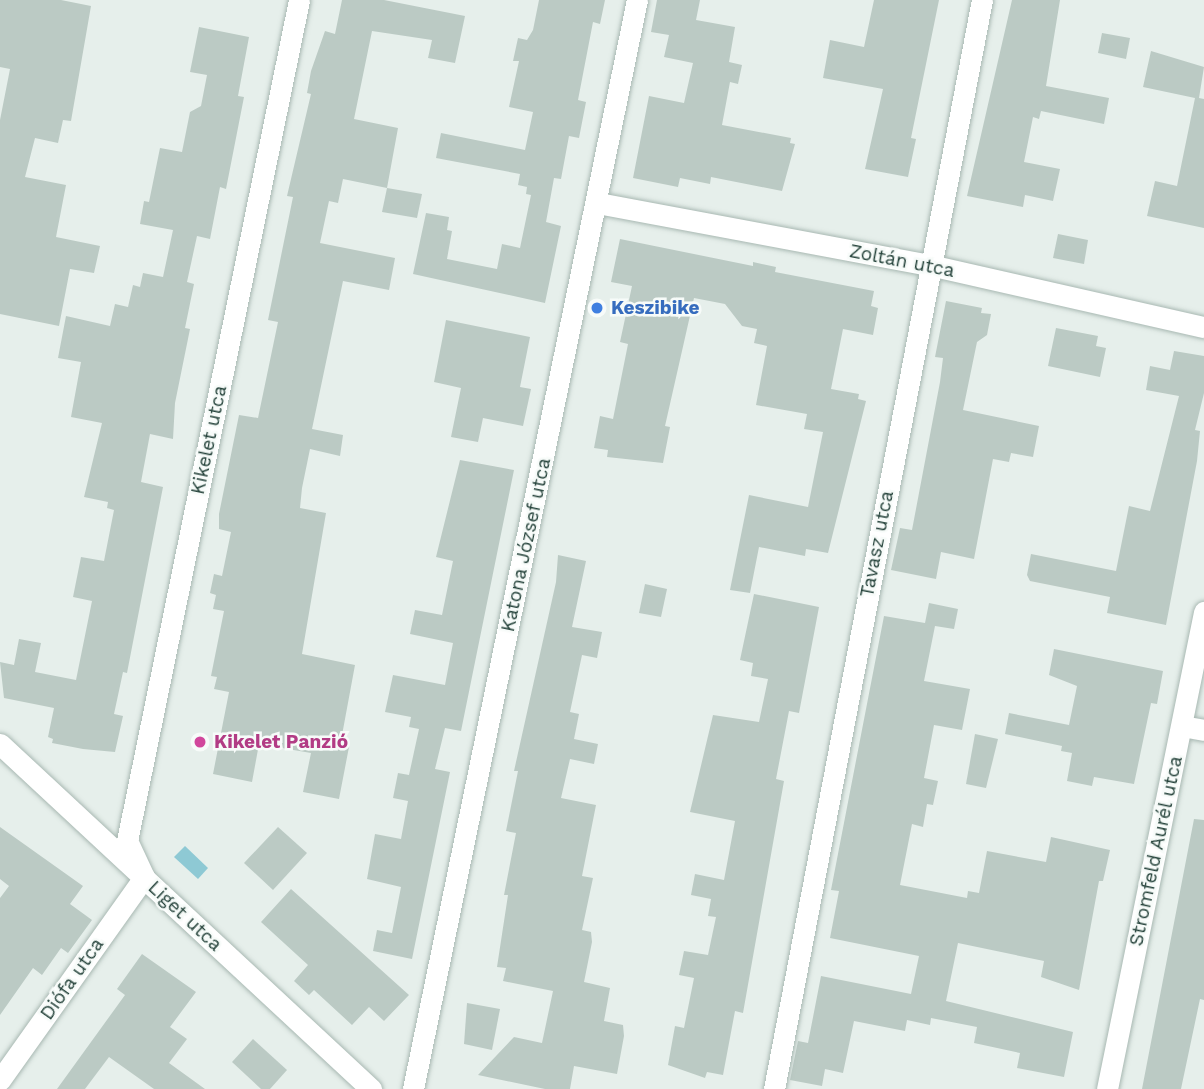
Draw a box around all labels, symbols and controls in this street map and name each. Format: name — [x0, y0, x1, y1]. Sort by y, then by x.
street label: Zoltán utca — [848, 240, 956, 282]
place label: Keszibike — [611, 297, 700, 319]
marker: Keszibike — [589, 300, 605, 316]
street label: Kikelet utca — [186, 383, 232, 497]
street label: Katona József utca — [496, 455, 556, 635]
street label: Tavasz utca — [855, 489, 899, 599]
place label: Kikelet Panzió — [214, 731, 348, 753]
marker: Kikelet Panzió — [192, 734, 208, 750]
street label: Stromfeld Aurél utca — [1125, 753, 1187, 949]
street label: Liget utca — [143, 876, 227, 956]
street label: Diófa utca — [35, 934, 109, 1024]

